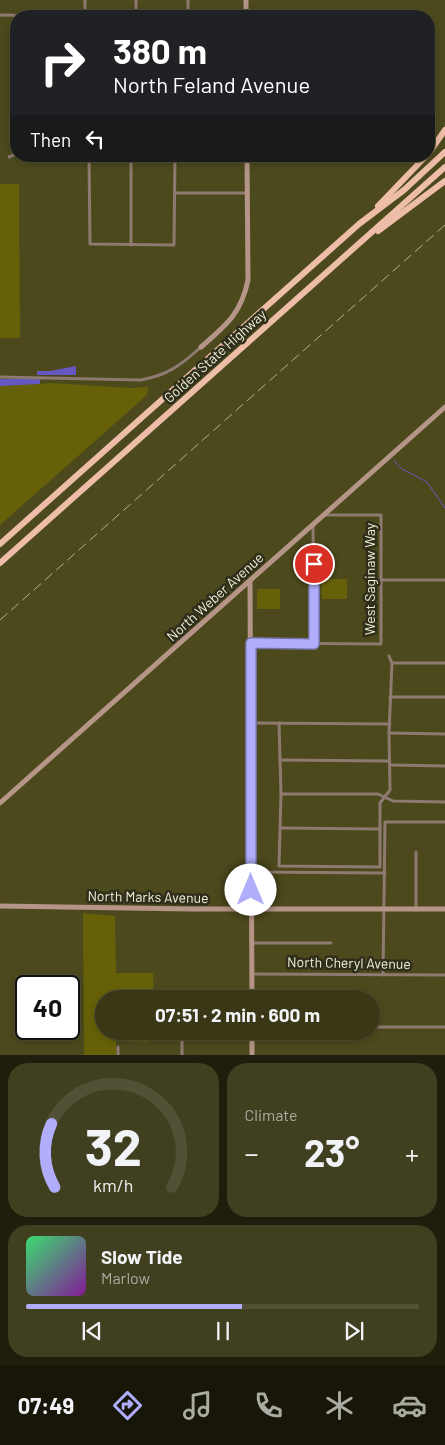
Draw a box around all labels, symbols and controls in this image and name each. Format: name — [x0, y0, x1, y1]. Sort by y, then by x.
text: 380 m — [113, 29, 207, 71]
icon: right — [30, 30, 95, 95]
text: North Feland Avenue — [113, 71, 310, 97]
icon: left — [81, 125, 109, 153]
text: Then — [30, 128, 71, 151]
street label: Golden State Highway — [160, 305, 270, 406]
street label: West Saginaw Way — [361, 522, 378, 635]
pin — [293, 543, 335, 585]
street label: North Weber Avenue — [163, 549, 267, 645]
icon: arrive — [300, 550, 328, 578]
position arrow — [224, 863, 276, 915]
street label: North Marks Avenue — [87, 887, 209, 906]
street label: North Cheryl Avenue — [287, 953, 411, 972]
speed limit sign: 40 — [15, 975, 80, 1040]
text: 07:51 · 2 min · 600 m — [155, 1003, 320, 1026]
text: Climate — [245, 1105, 297, 1124]
text: 32 — [85, 1114, 142, 1176]
text: 23° — [304, 1129, 360, 1175]
text: − — [245, 1136, 259, 1170]
text: + — [405, 1136, 419, 1170]
text: km/h — [93, 1174, 133, 1196]
text: Slow Tide — [101, 1245, 183, 1268]
text: Marlow — [101, 1268, 150, 1287]
icon: previous — [78, 1317, 106, 1345]
icon: pause — [209, 1317, 237, 1345]
icon: next — [340, 1317, 368, 1345]
icon: directions — [110, 1388, 145, 1423]
icon: music — [180, 1388, 215, 1423]
icon: phone — [251, 1388, 286, 1423]
icon: climate — [322, 1388, 357, 1423]
icon: car — [392, 1388, 427, 1423]
text: 07:49 — [18, 1392, 74, 1418]

